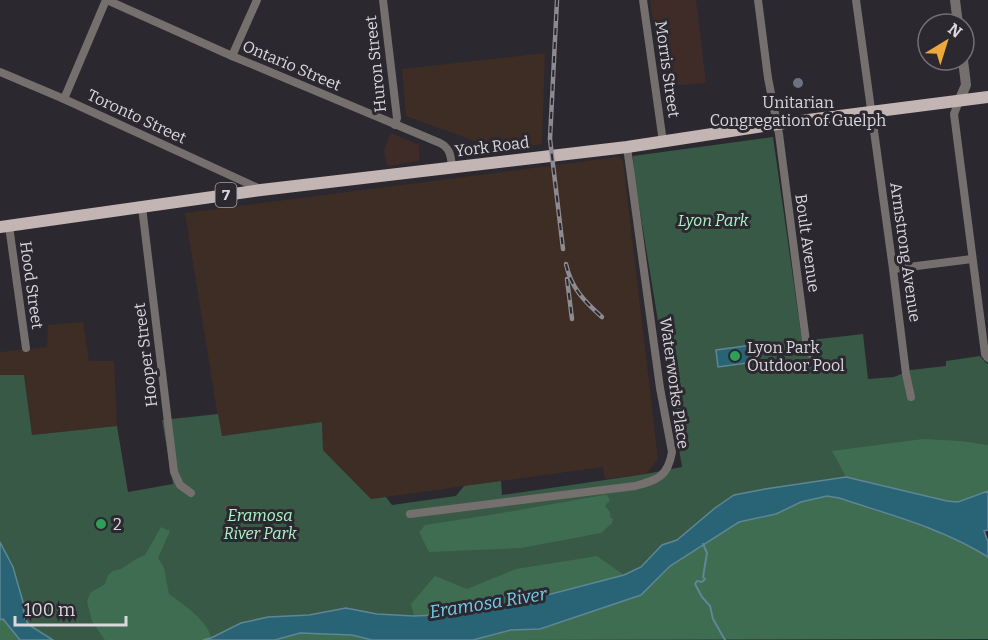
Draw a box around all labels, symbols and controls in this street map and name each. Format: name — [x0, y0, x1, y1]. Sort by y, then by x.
north arrow — [916, 12, 976, 72]
street label: Huron Street — [361, 14, 390, 113]
street label: Morris Street — [651, 19, 684, 119]
text: N — [944, 19, 966, 42]
street label: Ontario Street — [240, 36, 344, 95]
marker: Unitarian Congregation of Guelph — [791, 76, 805, 90]
street label: Toronto Street — [84, 85, 189, 148]
place label: Unitarian Congregation of Guelph — [710, 93, 886, 130]
street label: York Road — [454, 132, 531, 160]
street label: Armstrong Avenue — [886, 181, 925, 323]
road number: 7 — [216, 183, 236, 207]
street label: Boult Avenue — [791, 193, 824, 293]
park label: Lyon Park — [678, 211, 749, 230]
street label: Hood Street — [16, 240, 47, 331]
street label: Hooper Street — [130, 302, 161, 408]
street label: Waterworks Place — [656, 316, 693, 450]
place label: Lyon Park Outdoor Pool — [747, 338, 845, 375]
marker: Lyon Park Outdoor Pool — [728, 349, 742, 363]
park label: Eramosa River Park — [223, 506, 297, 543]
place label: 2 — [113, 515, 122, 534]
marker: 2 — [94, 517, 108, 531]
water label: Eramosa River — [428, 583, 549, 623]
scale bar — [15, 589, 126, 627]
text: 100 m — [24, 599, 75, 621]

